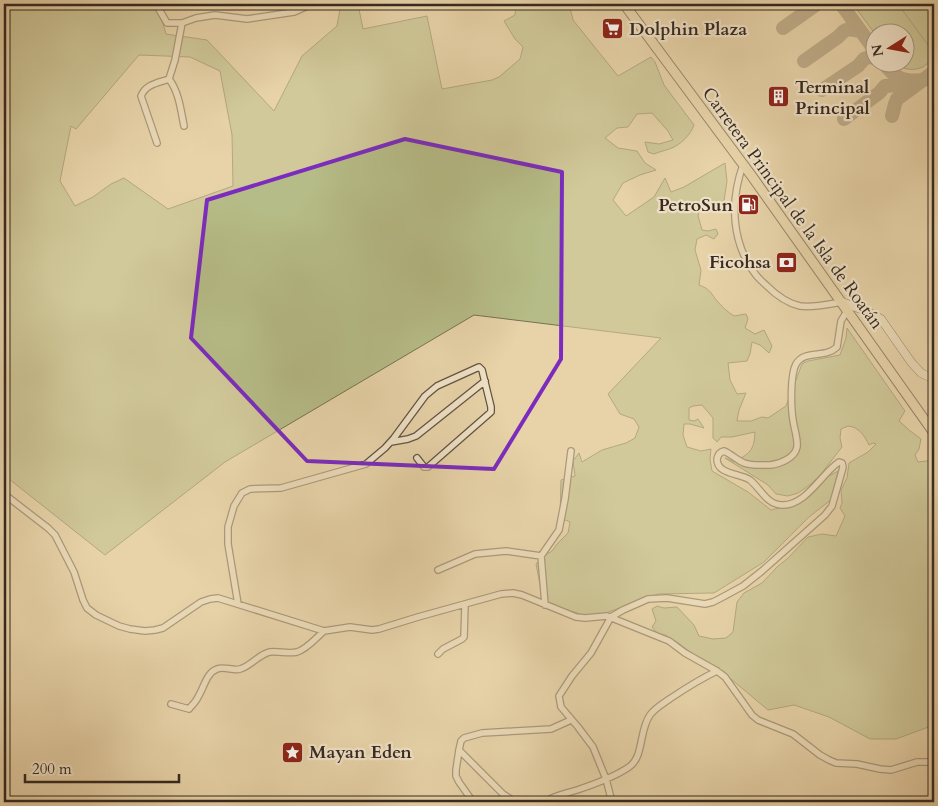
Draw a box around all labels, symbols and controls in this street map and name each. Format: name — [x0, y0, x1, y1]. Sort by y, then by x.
supermarket icon: Dolphin Plaza — [601, 17, 625, 41]
place label: Dolphin Plaza — [629, 17, 747, 42]
north arrow — [866, 22, 916, 72]
text: N — [867, 43, 888, 58]
place label: Terminal Principal — [795, 75, 870, 121]
street label: Carretera Principal de la Isla de Roatán — [696, 82, 890, 335]
building icon: Terminal Principal — [767, 85, 791, 109]
place label: PetroSun — [658, 193, 733, 218]
fuel station icon: PetroSun — [737, 193, 761, 217]
place label: Ficohsa — [709, 250, 771, 275]
bank icon: Ficohsa — [775, 250, 799, 274]
place icon: Mayan Eden — [281, 740, 305, 764]
place label: Mayan Eden — [309, 740, 412, 765]
scale bar — [25, 751, 179, 783]
text: 200 m — [32, 759, 72, 779]

